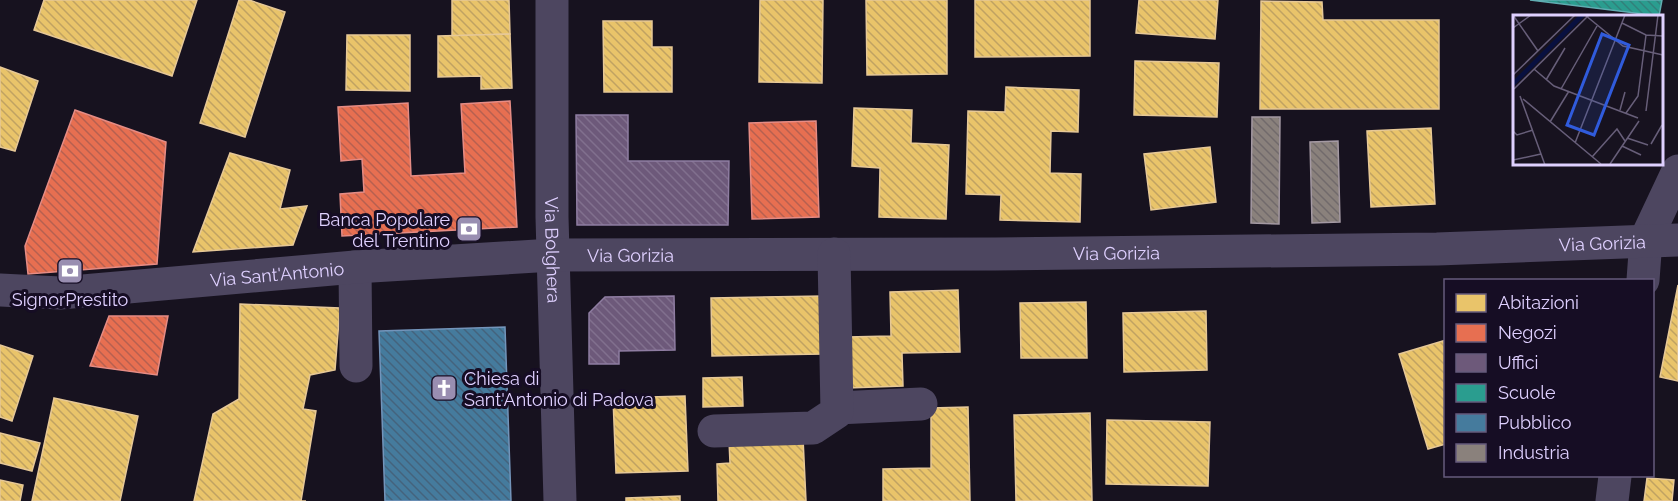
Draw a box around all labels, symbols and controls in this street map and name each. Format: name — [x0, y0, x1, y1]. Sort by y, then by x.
inset map — [1513, 15, 1663, 165]
street label: Via Bolghera — [541, 197, 565, 304]
place label: Banca Popolare del Trentino — [319, 209, 450, 251]
bank icon: Banca Popolare del Trentino — [454, 214, 484, 244]
street label: Via Gorizia — [1558, 231, 1646, 255]
street label: Via Gorizia — [1073, 242, 1160, 264]
street label: Via Gorizia — [587, 244, 674, 265]
bank icon: SignorPrestito — [55, 256, 85, 286]
street label: Via Sant'Antonio — [209, 257, 345, 290]
legend — [1444, 279, 1654, 477]
place label: SignorPrestito — [12, 289, 129, 310]
text: Abitazioni — [1498, 292, 1579, 313]
text: Negozi — [1498, 322, 1557, 343]
text: Uffici — [1498, 352, 1539, 373]
place label: Chiesa di Sant'Antonio di Padova — [464, 368, 654, 410]
church icon: Chiesa di Sant'Antonio di Padova — [429, 373, 459, 403]
text: Scuole — [1498, 382, 1556, 403]
text: Pubblico — [1498, 412, 1572, 433]
text: Industria — [1498, 442, 1570, 463]

